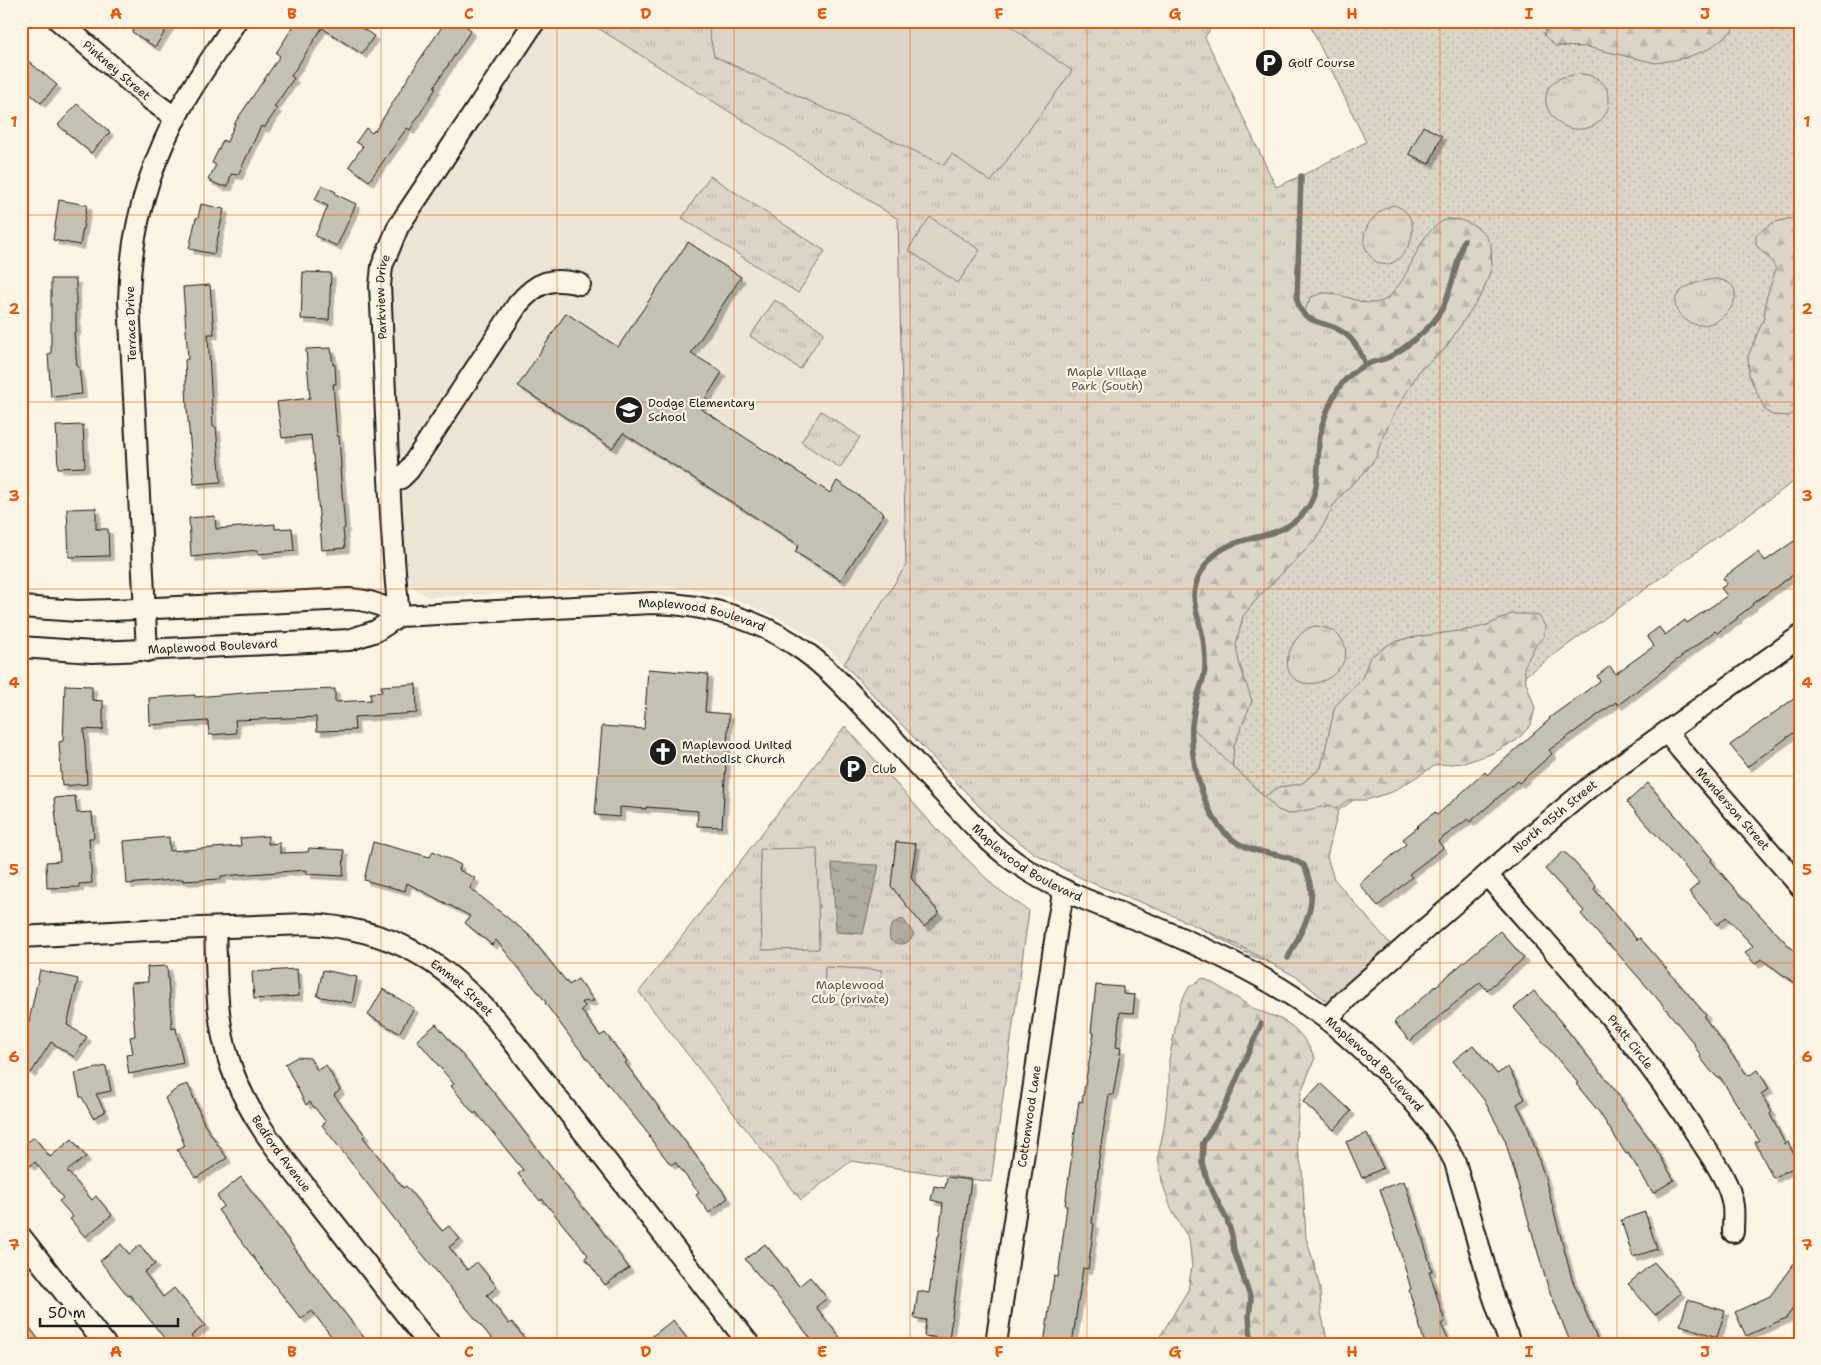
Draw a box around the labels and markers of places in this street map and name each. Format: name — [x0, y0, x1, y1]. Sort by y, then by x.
parking icon: Golf Course — [1254, 48, 1284, 78]
place label: Golf Course — [1288, 55, 1355, 71]
school or university icon: Dodge Elementary School — [614, 395, 644, 425]
place label: Dodge Elementary School — [648, 395, 755, 425]
church icon: Maplewood United Methodist Church — [648, 737, 678, 767]
place label: Maplewood United Methodist Church — [682, 737, 792, 767]
parking icon: Club — [838, 754, 868, 784]
place label: Club — [872, 761, 897, 777]

